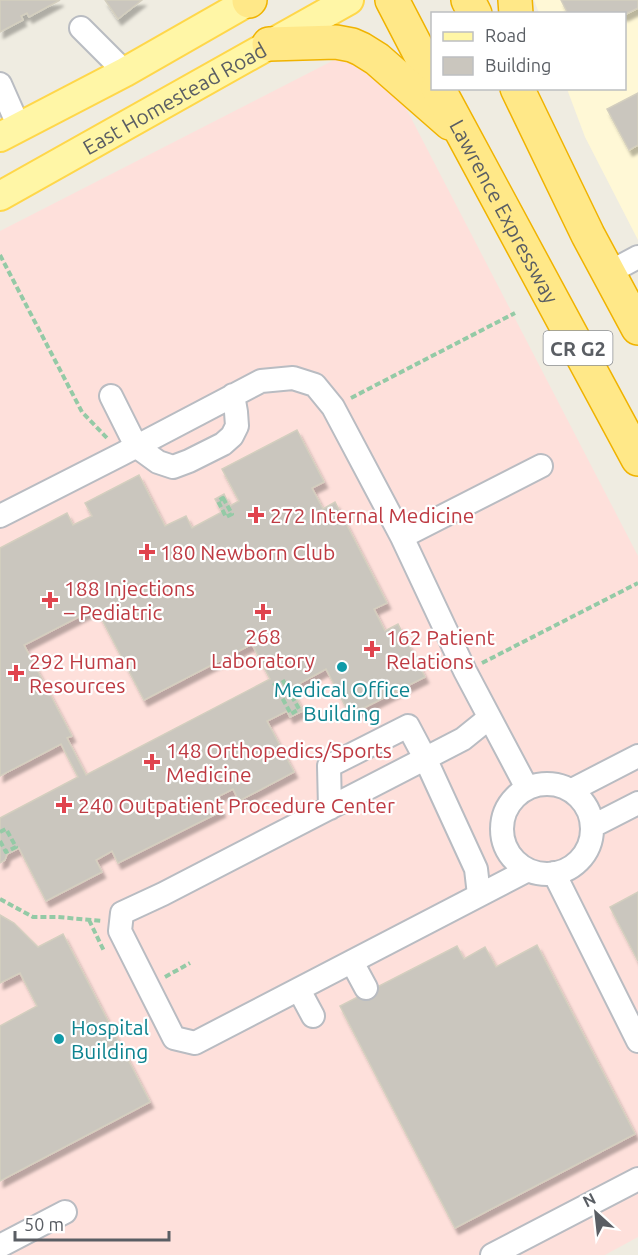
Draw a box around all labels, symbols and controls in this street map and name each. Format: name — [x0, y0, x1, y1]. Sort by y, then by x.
legend — [431, 12, 626, 90]
text: Road — [485, 25, 527, 45]
street label: East Homestead Road — [78, 37, 270, 159]
text: Building — [485, 55, 551, 75]
street label: Lawrence Expressway — [445, 115, 564, 307]
road number: CR G2 — [544, 331, 612, 365]
place label: 272 Internal Medicine — [270, 503, 474, 527]
marker: 272 Internal Medicine — [247, 506, 265, 524]
place label: 180 Newborn Club — [160, 540, 335, 564]
marker: 180 Newborn Club — [138, 543, 156, 561]
place label: 188 Injections – Pediatric — [63, 576, 195, 624]
marker: 188 Injections – Pediatric — [41, 591, 59, 609]
marker: 268 Laboratory — [254, 603, 272, 621]
place label: 268 Laboratory — [211, 624, 315, 672]
place label: 162 Patient Relations — [386, 625, 495, 673]
marker: 162 Patient Relations — [363, 640, 381, 658]
place label: 292 Human Resources — [29, 649, 137, 697]
marker: Medical Office Building — [335, 660, 349, 674]
marker: 292 Human Resources — [7, 664, 25, 682]
place label: Medical Office Building — [274, 677, 410, 725]
place label: 148 Orthopedics/Sports Medicine — [166, 738, 392, 786]
marker: 148 Orthopedics/Sports Medicine — [143, 753, 161, 771]
place label: 240 Outpatient Procedure Center — [78, 793, 395, 817]
marker: 240 Outpatient Procedure Center — [55, 796, 73, 814]
place label: Hospital Building — [71, 1015, 149, 1063]
marker: Hospital Building — [52, 1032, 66, 1046]
north arrow — [566, 1183, 626, 1243]
text: N — [580, 1189, 599, 1210]
scale bar — [15, 1204, 170, 1242]
text: 50 m — [24, 1214, 64, 1234]

